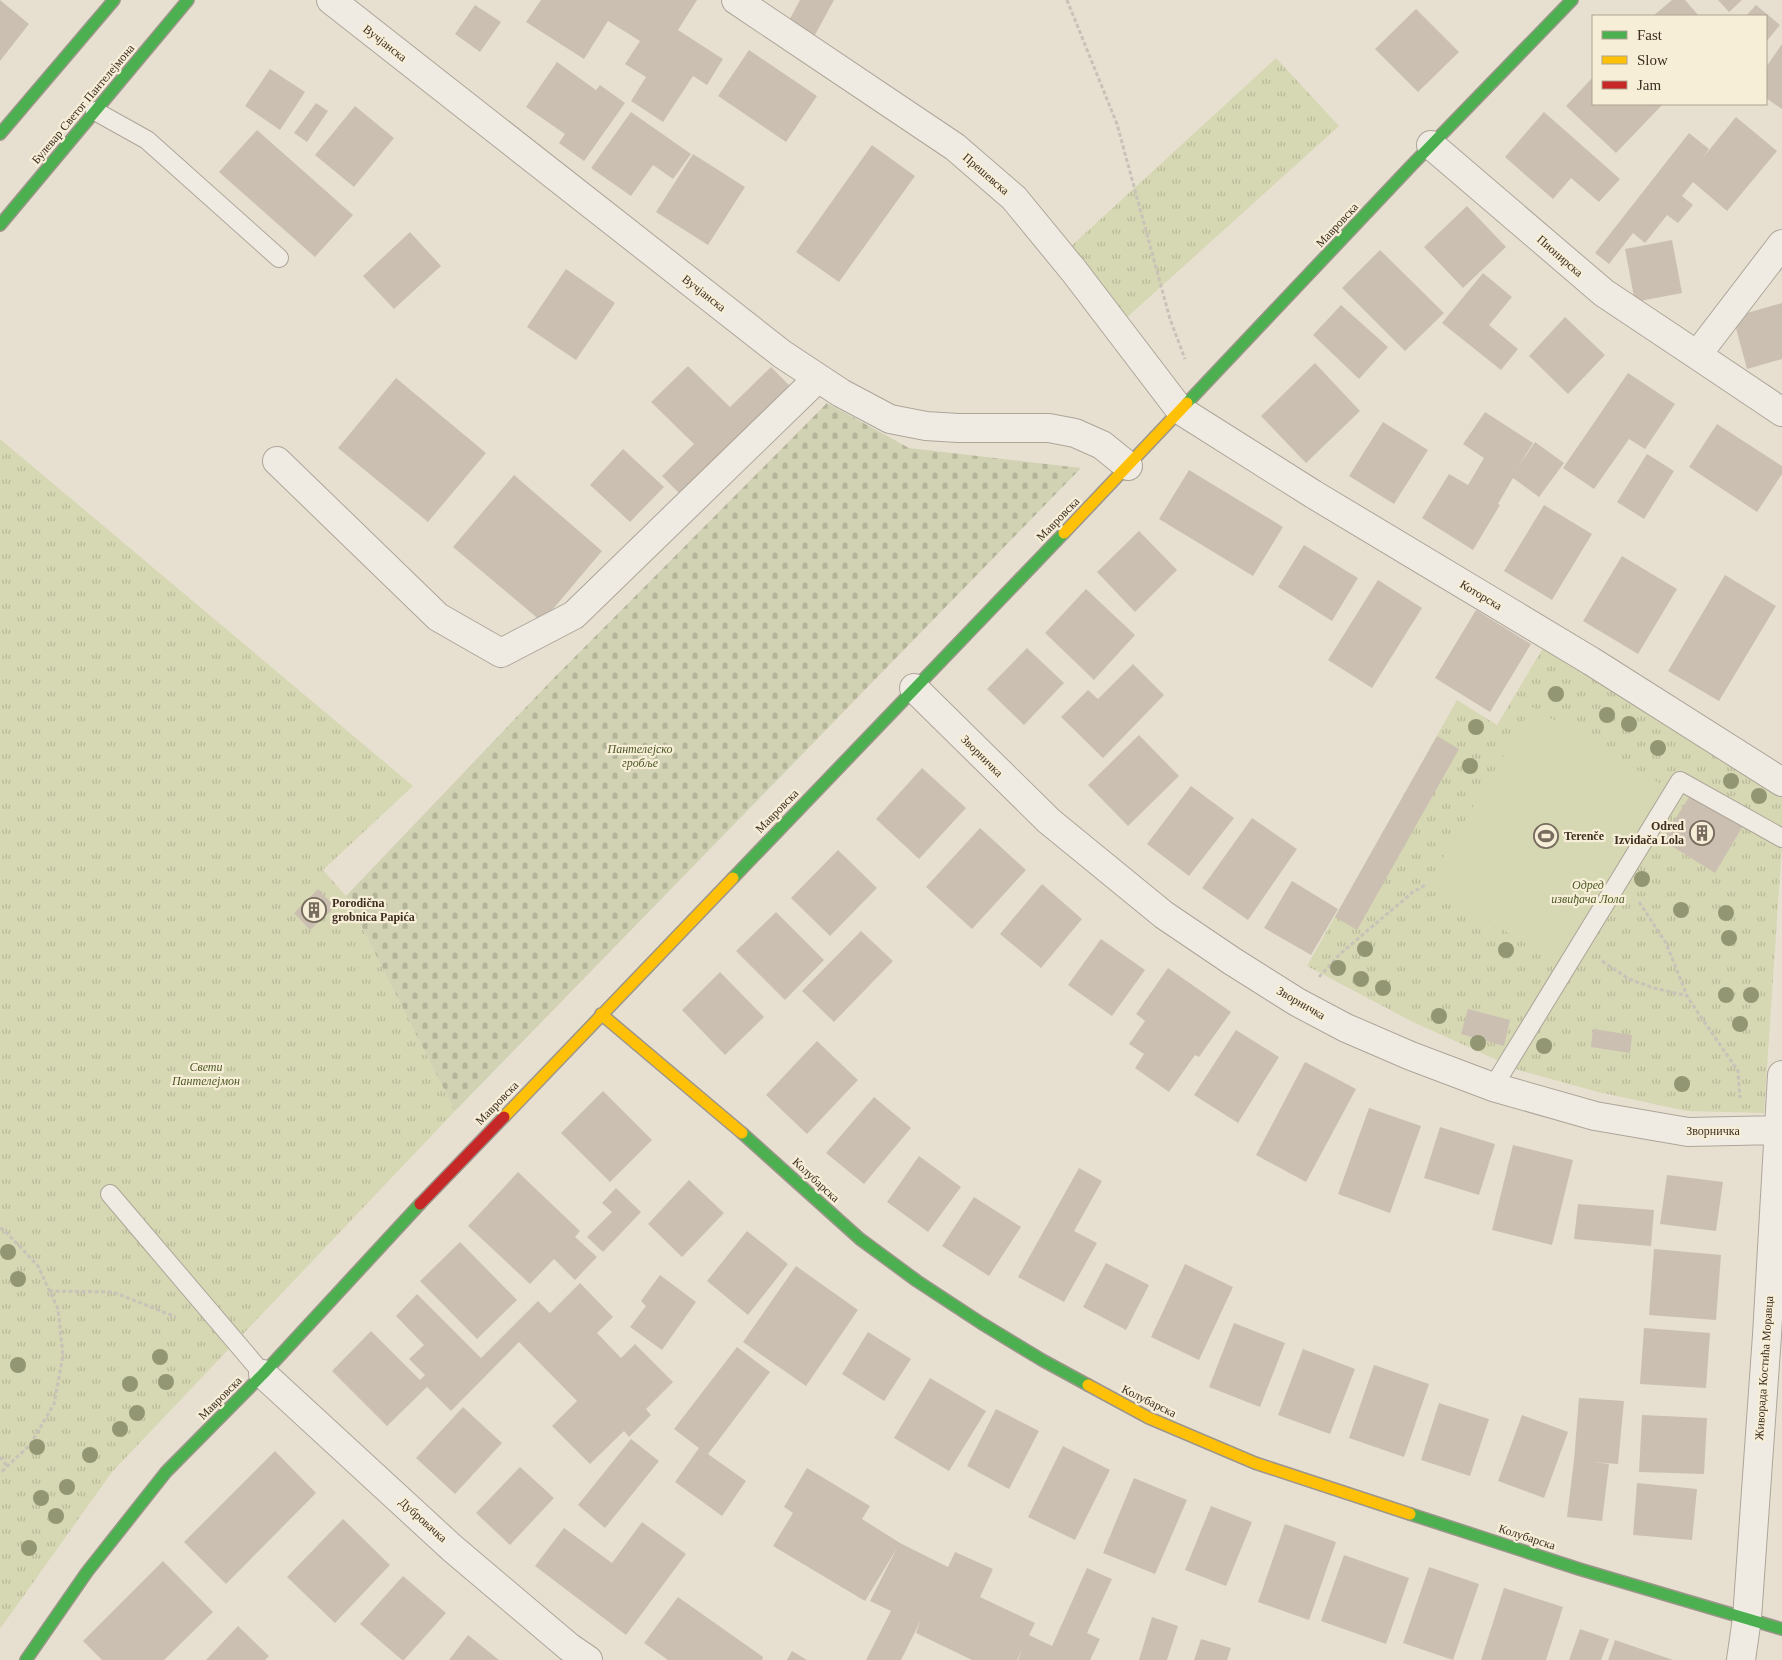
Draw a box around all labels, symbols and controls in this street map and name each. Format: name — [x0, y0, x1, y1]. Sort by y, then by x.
legend — [1592, 15, 1767, 105]
street label: Вучјанска — [360, 22, 410, 65]
text: Fast — [1637, 27, 1663, 43]
street label: Булевар Светог Пантелејмона — [29, 41, 138, 167]
text: Slow — [1637, 52, 1668, 68]
text: Jam — [1637, 77, 1661, 93]
street label: Прешевска — [960, 150, 1012, 198]
street label: Мавровска — [1313, 199, 1362, 250]
street label: Пионирска — [1534, 232, 1586, 280]
street label: Вучјанска — [679, 272, 729, 315]
street label: Мавровска — [1034, 494, 1083, 544]
street label: Которска — [1457, 577, 1505, 613]
street label: Зворничка — [958, 732, 1006, 780]
park label: Пантелејско гробље — [607, 742, 673, 770]
street label: Мавровска — [753, 786, 802, 836]
place label: Odred Izviđača Lola — [1614, 819, 1684, 847]
building icon: Odred Izviđača Lola — [1689, 820, 1715, 846]
sports icon: Terenče — [1533, 823, 1559, 849]
place label: Terenče — [1564, 829, 1605, 843]
park label: Одред извиђача Лола — [1551, 878, 1625, 906]
place label: Porodična grobnica Papića — [332, 896, 415, 924]
building icon: Porodična grobnica Papića — [301, 897, 327, 923]
street label: Зворничка — [1274, 984, 1328, 1023]
park label: Свети Пантелејмон — [171, 1060, 240, 1088]
street label: Мавровска — [473, 1078, 522, 1128]
street label: Зворничка — [1686, 1124, 1740, 1138]
street label: Колубарска — [790, 1155, 843, 1206]
street label: Живорада Костића Моравца — [1752, 1295, 1776, 1441]
street label: Мавровска — [195, 1373, 245, 1423]
street label: Колубарска — [1120, 1382, 1179, 1420]
street label: Дубровачка — [396, 1495, 450, 1546]
street label: Колубарска — [1497, 1521, 1558, 1553]

